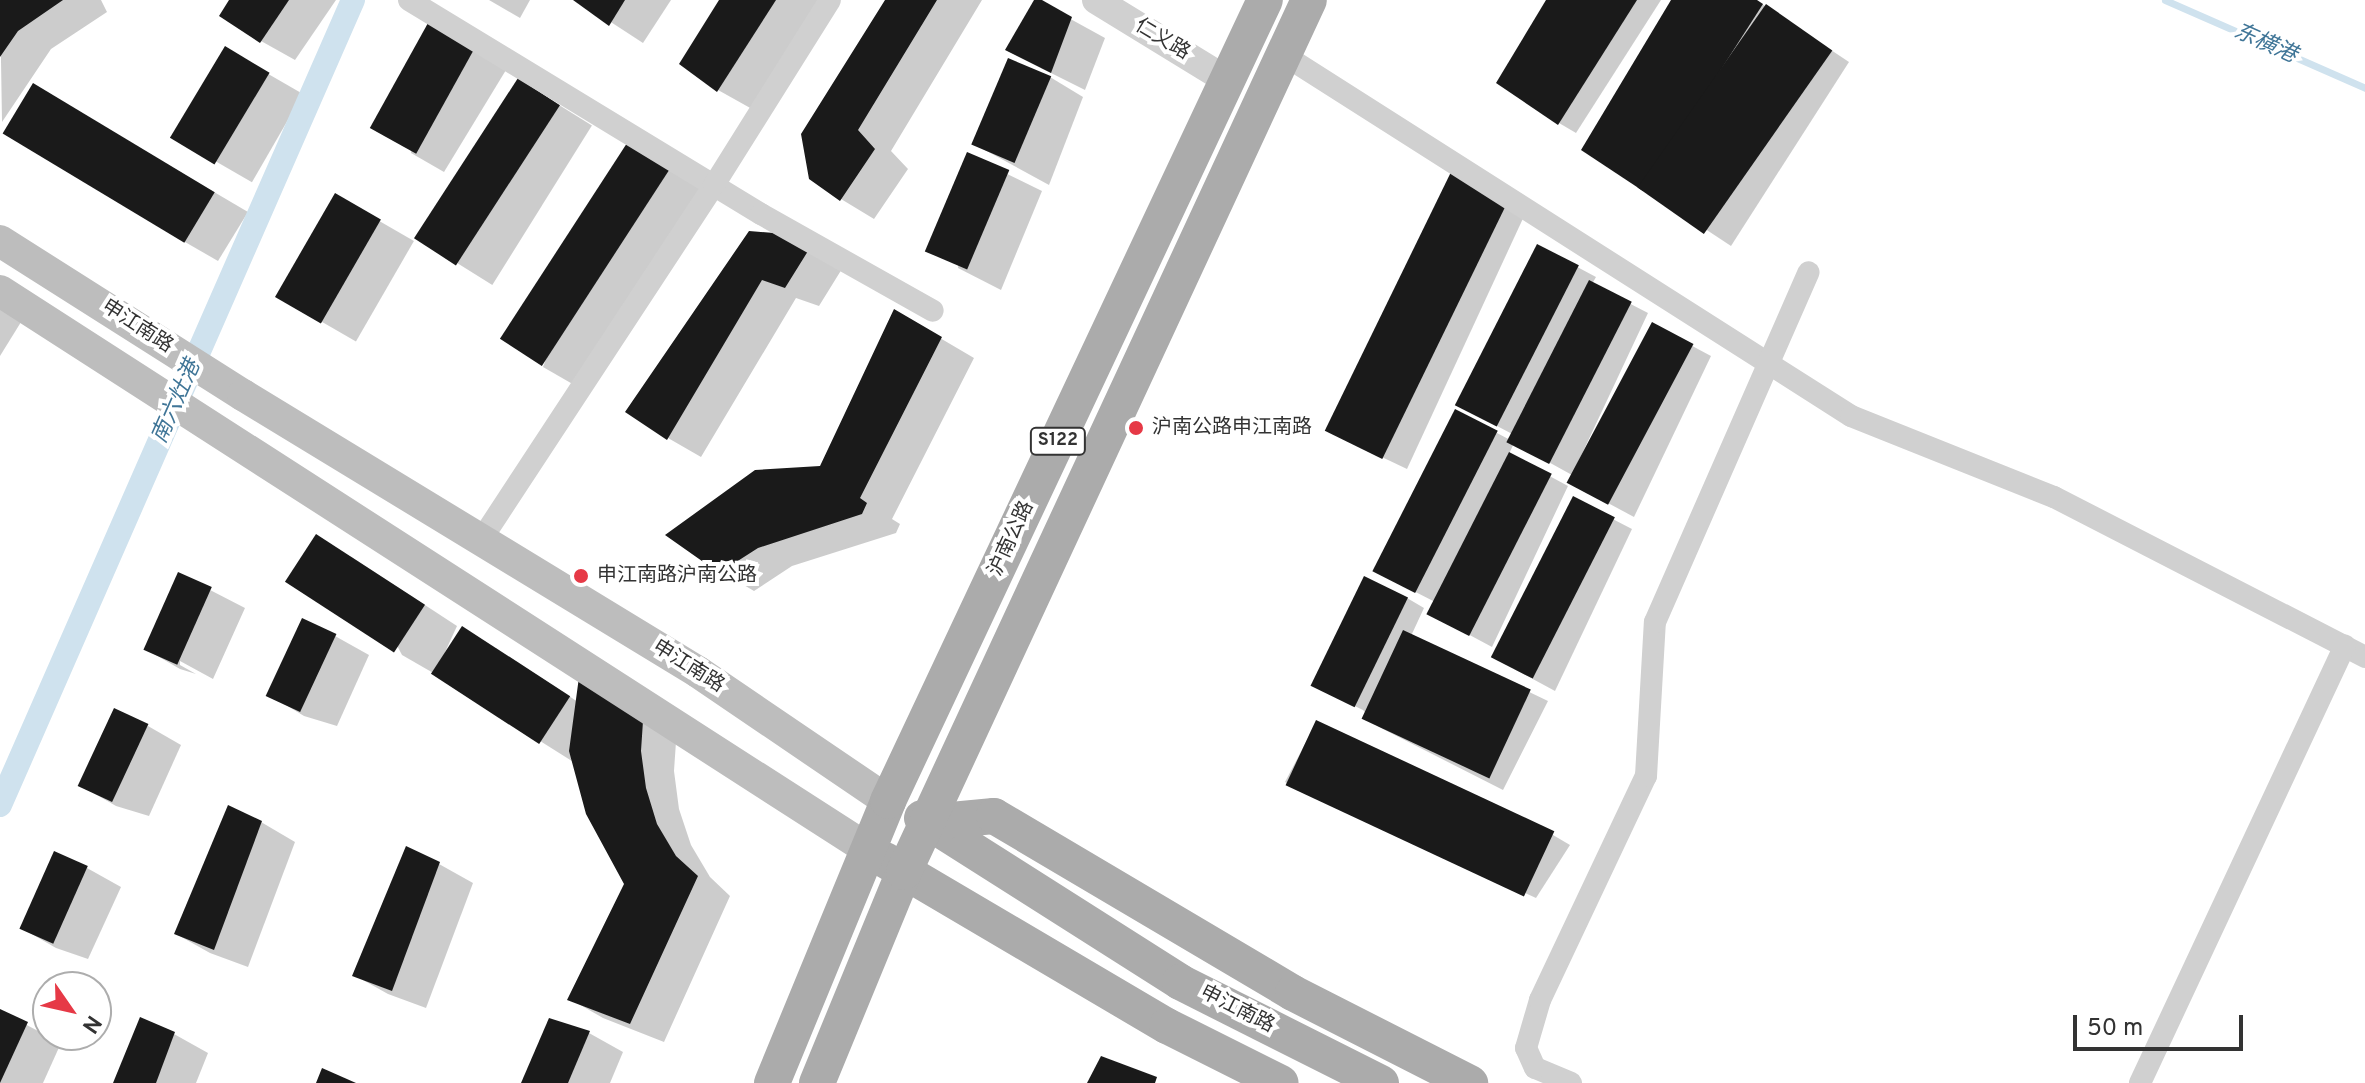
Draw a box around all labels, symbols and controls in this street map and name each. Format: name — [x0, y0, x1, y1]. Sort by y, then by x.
street label: 仁义路 — [1130, 14, 1194, 66]
water label: 东横港 — [2229, 19, 2301, 69]
street label: 申江南路 — [97, 295, 177, 359]
water label: 南六灶港 — [147, 356, 207, 448]
place label: 沪南公路申江南路 — [1152, 416, 1312, 440]
marker: 沪南公路申江南路 — [1127, 419, 1145, 437]
road number: S122 — [1028, 427, 1088, 455]
street label: 沪南公路 — [984, 498, 1040, 580]
place label: 申江南路沪南公路 — [597, 564, 757, 588]
marker: 申江南路沪南公路 — [572, 567, 590, 585]
street label: 申江南路 — [648, 636, 728, 698]
north arrow — [32, 971, 112, 1051]
street label: 申江南路 — [1196, 981, 1278, 1039]
scale bar — [2077, 999, 2247, 1049]
text: N — [75, 1009, 106, 1038]
text: 50 m — [2087, 1014, 2143, 1044]

